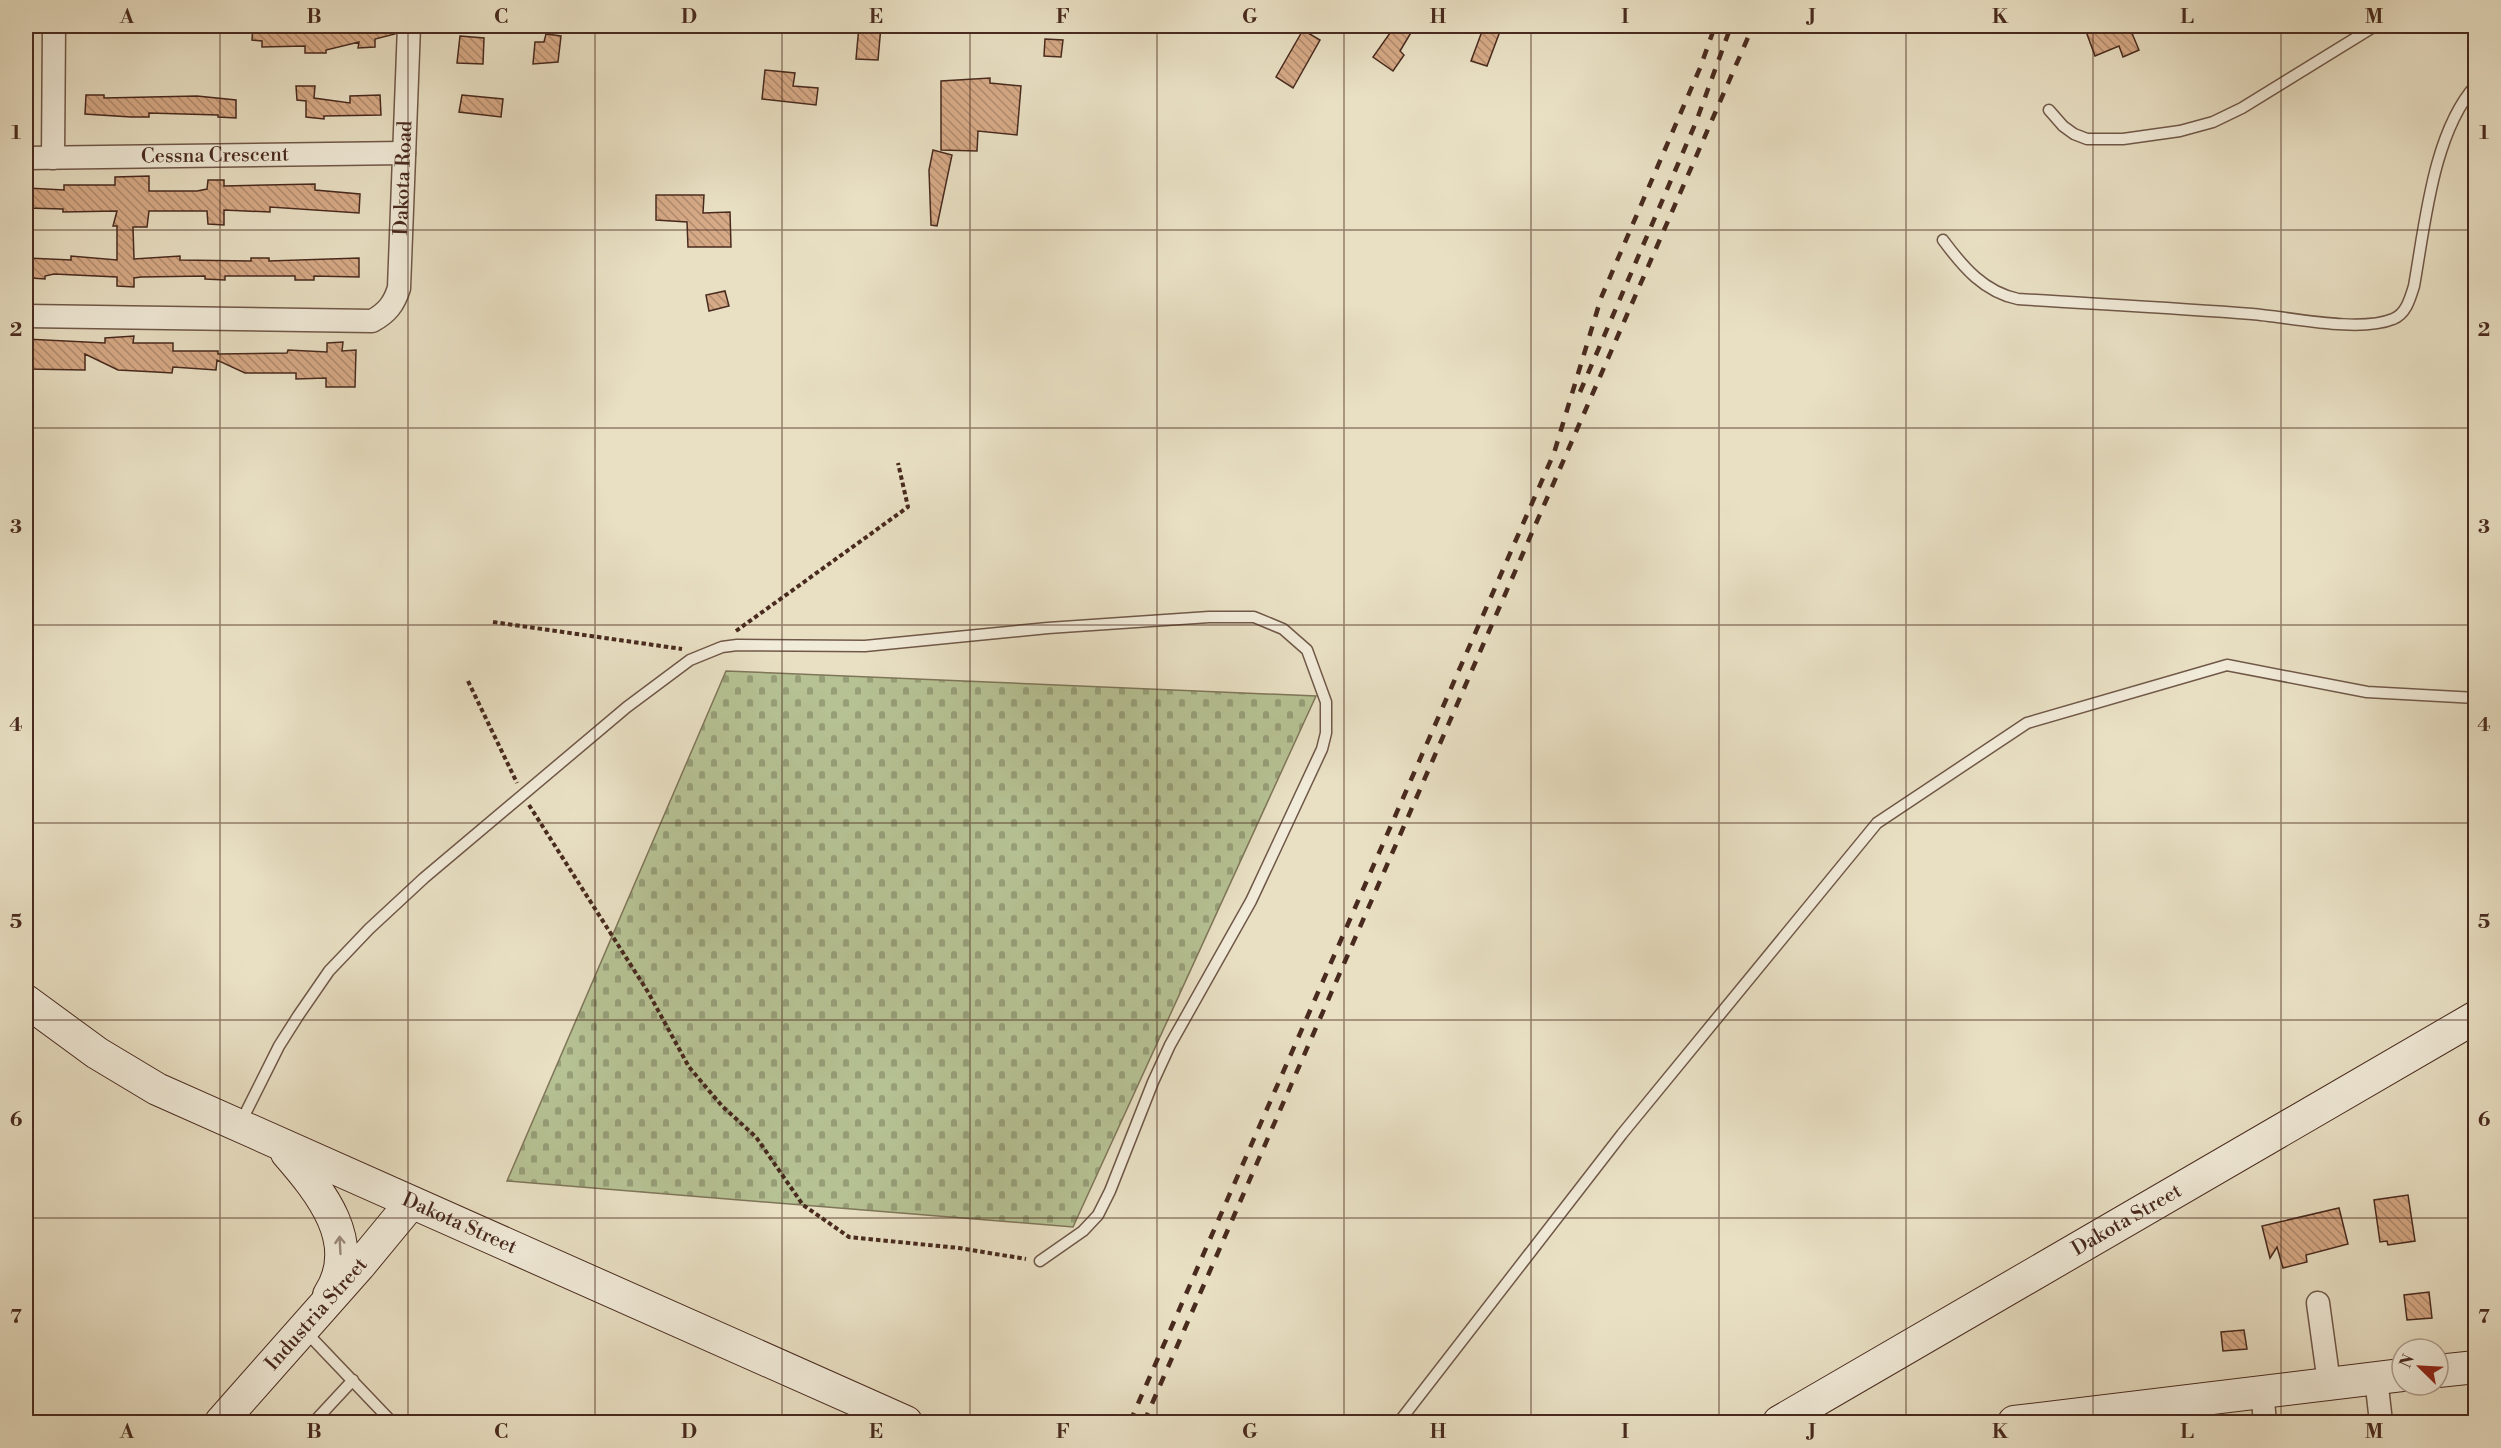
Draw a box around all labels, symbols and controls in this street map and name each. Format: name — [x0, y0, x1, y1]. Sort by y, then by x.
text: A — [119, 5, 135, 30]
text: B — [306, 5, 322, 30]
text: C — [494, 5, 508, 30]
text: D — [681, 5, 697, 30]
text: E — [869, 5, 883, 30]
text: F — [1056, 5, 1070, 30]
text: G — [1242, 5, 1258, 30]
text: H — [1430, 5, 1447, 30]
text: I — [1621, 5, 1629, 30]
text: J — [1805, 5, 1816, 30]
text: K — [1992, 5, 2009, 30]
text: L — [2180, 5, 2194, 30]
text: M — [2365, 5, 2384, 30]
street label: Dakota Road — [389, 119, 418, 236]
text: 1 — [11, 121, 21, 146]
text: 1 — [2479, 121, 2489, 146]
street label: Cessna Crescent — [141, 142, 289, 169]
text: 2 — [10, 318, 22, 343]
text: 2 — [2478, 318, 2490, 343]
text: 3 — [10, 515, 22, 540]
text: 3 — [2478, 515, 2490, 540]
text: 4 — [9, 713, 23, 738]
text: 4 — [2477, 713, 2491, 738]
text: 5 — [10, 910, 22, 935]
text: 5 — [2478, 910, 2490, 935]
text: 6 — [10, 1108, 23, 1133]
text: 6 — [2478, 1108, 2491, 1133]
street label: Dakota Street — [2067, 1178, 2186, 1262]
street label: Dakota Street — [398, 1187, 521, 1260]
one-way arrow — [334, 1236, 345, 1256]
street label: Industria Street — [260, 1253, 373, 1376]
text: 7 — [10, 1305, 22, 1330]
text: 7 — [2478, 1305, 2490, 1330]
north arrow — [2390, 1337, 2450, 1397]
text: N — [2396, 1351, 2419, 1371]
text: A — [119, 1420, 135, 1445]
text: B — [306, 1420, 322, 1445]
text: C — [494, 1420, 508, 1445]
text: D — [681, 1420, 697, 1445]
text: E — [869, 1420, 883, 1445]
text: F — [1056, 1420, 1070, 1445]
text: G — [1242, 1420, 1258, 1445]
text: H — [1430, 1420, 1447, 1445]
text: I — [1621, 1420, 1629, 1445]
text: J — [1805, 1420, 1816, 1445]
text: K — [1992, 1420, 2009, 1445]
text: L — [2180, 1420, 2194, 1445]
text: M — [2365, 1420, 2384, 1445]

